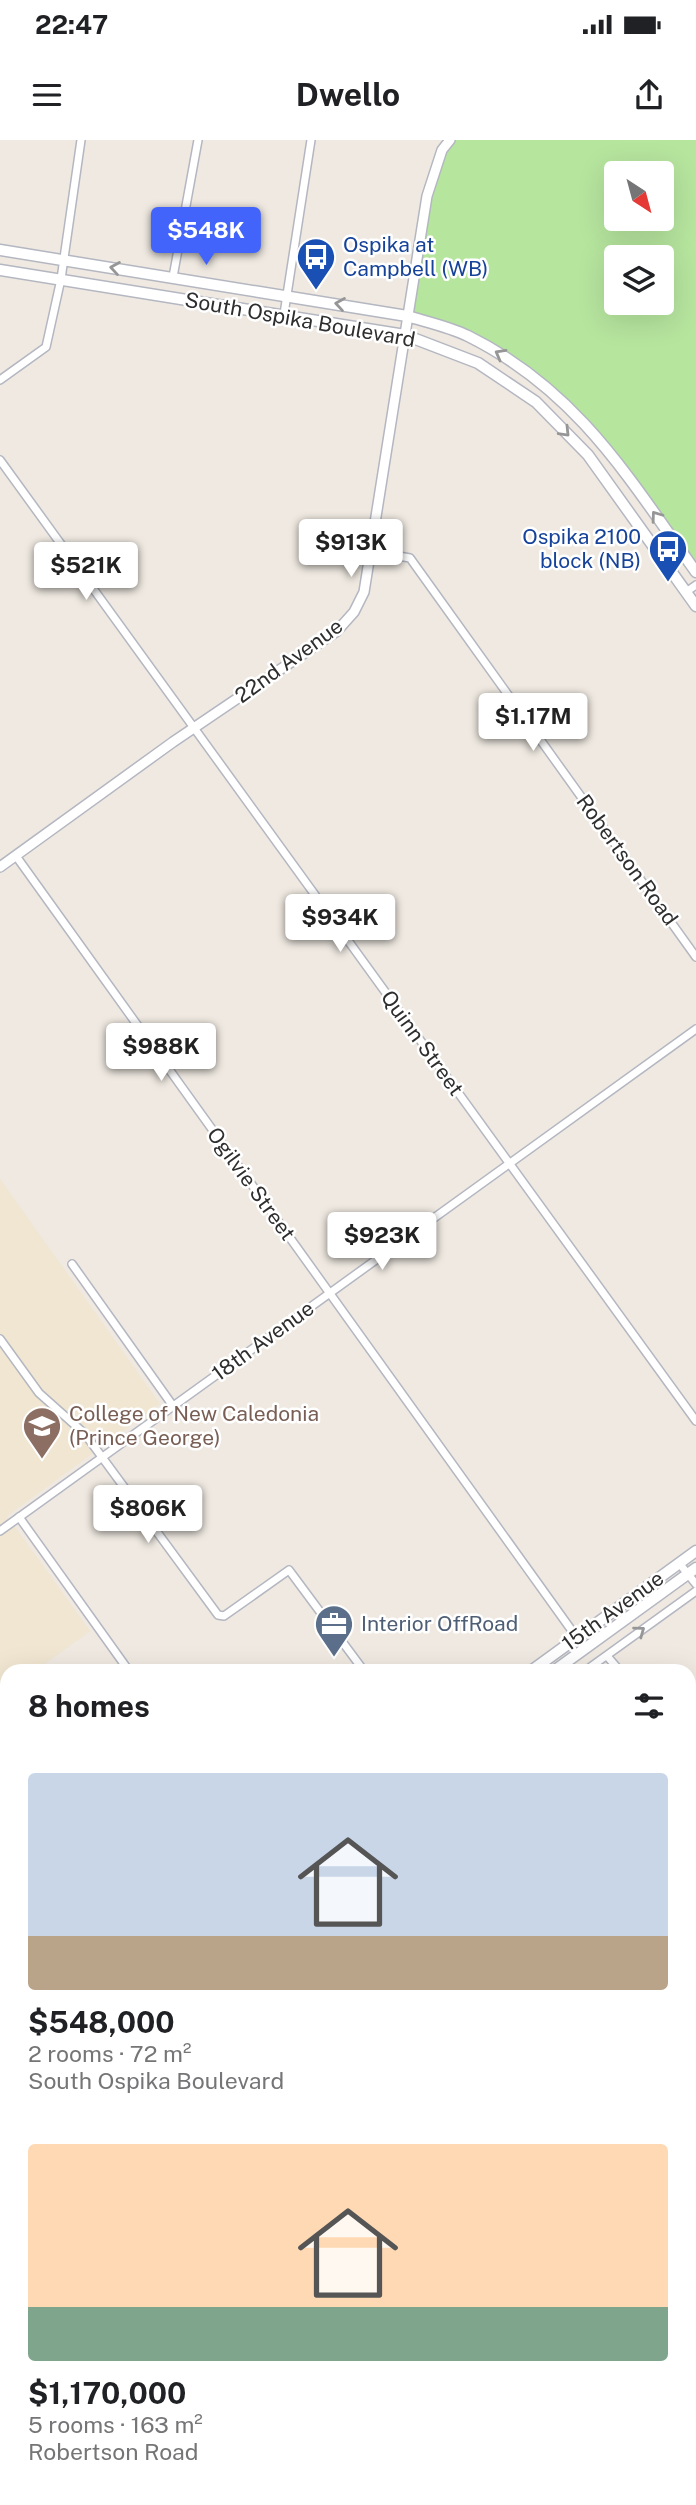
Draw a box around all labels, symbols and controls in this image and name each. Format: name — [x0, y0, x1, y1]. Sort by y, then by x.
text: 22:47 — [35, 9, 108, 40]
icon: menu — [28, 76, 66, 114]
text: Dwello — [296, 76, 400, 113]
icon: share — [630, 76, 668, 114]
north arrow — [604, 161, 674, 231]
map controls — [604, 161, 674, 315]
pin: $548K — [157, 208, 255, 267]
text: $548K — [167, 216, 245, 243]
place label: Ospika at Campbell (WB) — [343, 232, 488, 281]
bus stop icon: Ospika at Campbell (WB) — [295, 236, 337, 291]
button: layers — [604, 245, 674, 315]
one-way arrow — [109, 261, 121, 276]
street label: South Ospika Boulevard — [183, 287, 417, 352]
one-way arrow — [334, 297, 346, 312]
one-way arrow — [495, 349, 508, 362]
one-way arrow — [557, 424, 570, 437]
one-way arrow — [652, 512, 664, 524]
pin: $913K — [302, 520, 400, 579]
place label: Ospika 2100 block (NB) — [522, 524, 641, 573]
text: $913K — [315, 528, 387, 555]
bus stop icon: Ospika 2100 block (NB) — [647, 528, 689, 583]
pin: $521K — [37, 542, 135, 602]
text: $521K — [50, 551, 122, 578]
street label: 22nd Avenue — [230, 613, 347, 708]
pin: $1.17M — [476, 694, 590, 753]
text: $1.17M — [494, 702, 572, 729]
street label: Robertson Road — [572, 789, 683, 930]
pin: $934K — [291, 894, 389, 954]
text: $934K — [301, 903, 379, 930]
street label: Quinn Street — [376, 985, 469, 1100]
pin: $988K — [112, 1024, 210, 1083]
text: $988K — [122, 1032, 200, 1059]
street label: Ogilvie Street — [202, 1122, 301, 1245]
pin: $923K — [333, 1212, 431, 1272]
text: $923K — [343, 1221, 421, 1248]
street label: 18th Avenue — [207, 1295, 318, 1386]
place label: College of New Caledonia (Prince George) — [69, 1401, 319, 1450]
school or university icon: College of New Caledonia (Prince George) — [21, 1405, 63, 1460]
pin: $806K — [99, 1486, 197, 1545]
text: $806K — [109, 1494, 187, 1521]
street label: 15th Avenue — [557, 1565, 668, 1656]
office icon: Interior OffRoad — [313, 1603, 355, 1658]
place label: Interior OffRoad — [361, 1611, 518, 1636]
one-way arrow — [632, 1627, 645, 1639]
icon: filters — [630, 1687, 668, 1725]
text: 8 homes — [28, 1688, 150, 1724]
icon: home — [285, 1819, 411, 1945]
text: $548,000 — [28, 2004, 175, 2040]
text: 2 rooms · 72 m² — [28, 2040, 191, 2067]
text: South Ospika Boulevard — [28, 2067, 284, 2094]
icon: home — [285, 2190, 411, 2316]
text: $1,170,000 — [28, 2375, 186, 2411]
text: 5 rooms · 163 m² — [28, 2411, 203, 2438]
text: Robertson Road — [28, 2438, 198, 2465]

